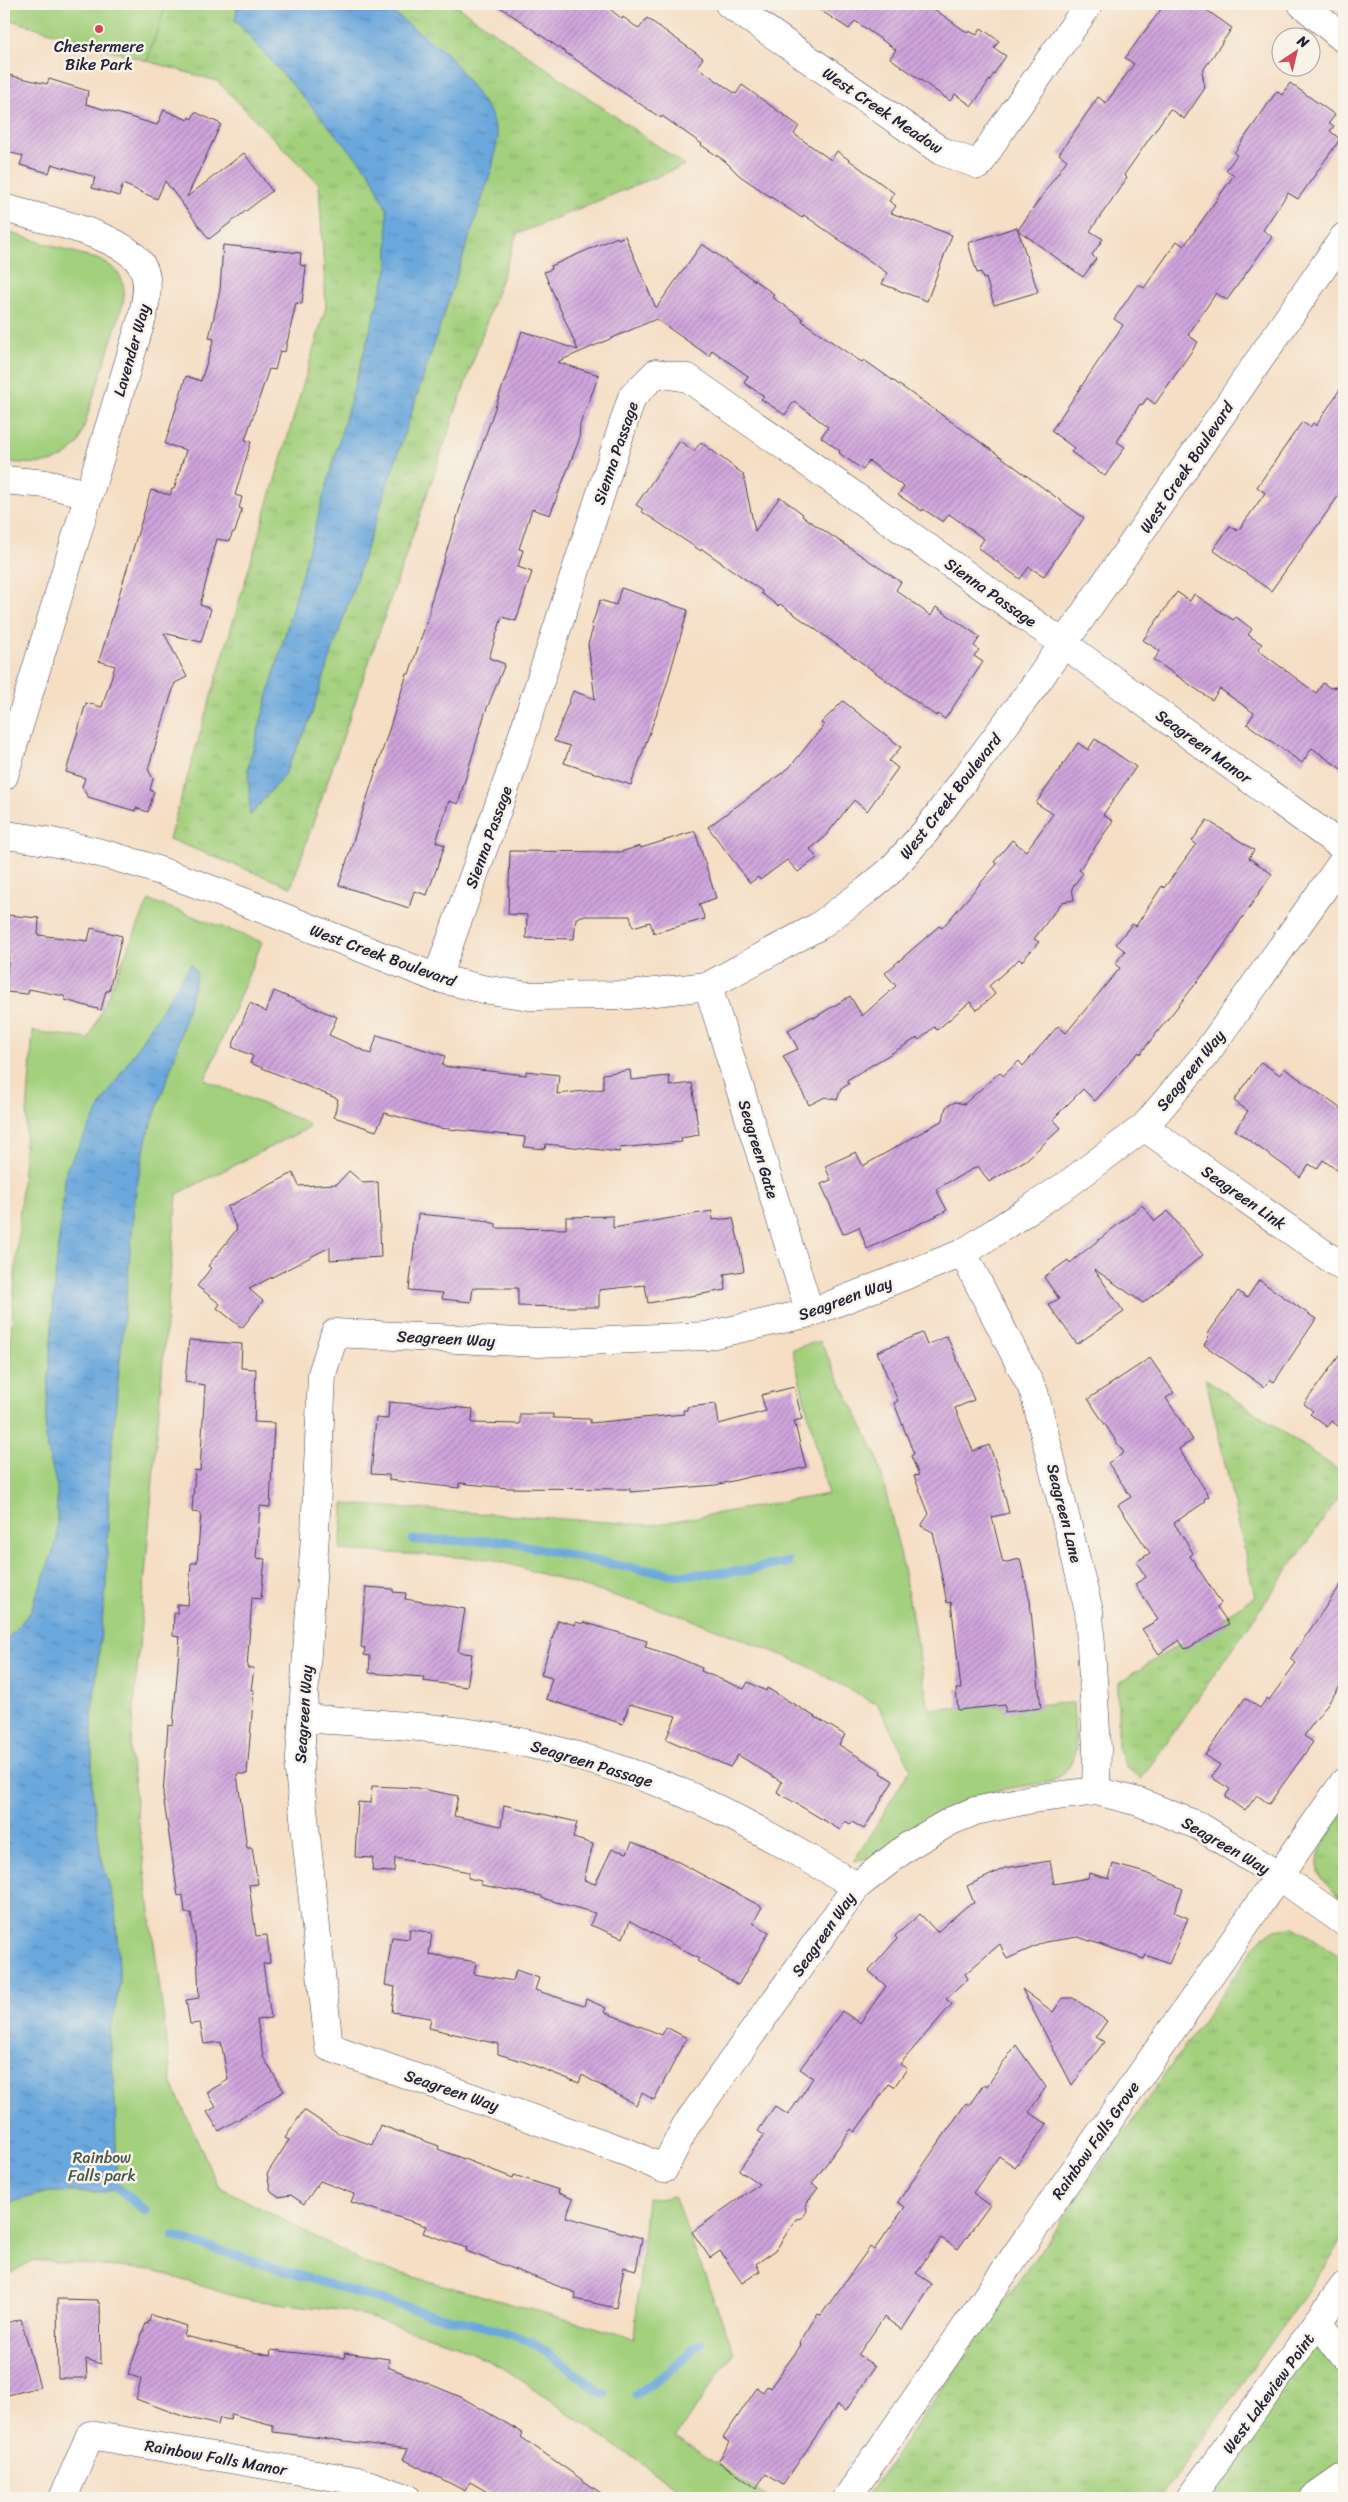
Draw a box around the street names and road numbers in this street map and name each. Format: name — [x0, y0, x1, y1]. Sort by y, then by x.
street label: West Creek Meadow — [816, 59, 949, 162]
street label: Lavender Way — [104, 300, 159, 400]
street label: West Creek Boulevard — [1131, 394, 1242, 539]
street label: Sienna Passage — [584, 397, 647, 509]
street label: Sienna Passage — [938, 550, 1043, 635]
street label: Seagreen Manor — [1149, 701, 1259, 792]
street label: West Creek Boulevard — [892, 726, 1010, 866]
street label: Sienna Passage — [456, 781, 521, 893]
street label: West Creek Boulevard — [306, 916, 462, 996]
street label: Seagreen Way — [1148, 1022, 1233, 1118]
street label: Seagreen Gate — [730, 1096, 787, 1203]
street label: Seagreen Link — [1195, 1157, 1293, 1238]
street label: Seagreen Way — [794, 1268, 897, 1329]
street label: Seagreen Way — [396, 1321, 497, 1356]
street label: Seagreen Lane — [1038, 1460, 1091, 1566]
street label: Seagreen Way — [286, 1663, 321, 1764]
street label: Seagreen Passage — [527, 1731, 657, 1796]
street label: Seagreen Way — [1176, 1808, 1276, 1883]
street label: Seagreen Way — [783, 1885, 864, 1983]
street label: Seagreen Way — [401, 2061, 504, 2120]
street label: Rainbow Falls Grove — [1044, 2075, 1147, 2206]
street label: West Lakeview Point — [1214, 2327, 1322, 2460]
street label: Rainbow Falls Manor — [143, 2431, 291, 2485]

